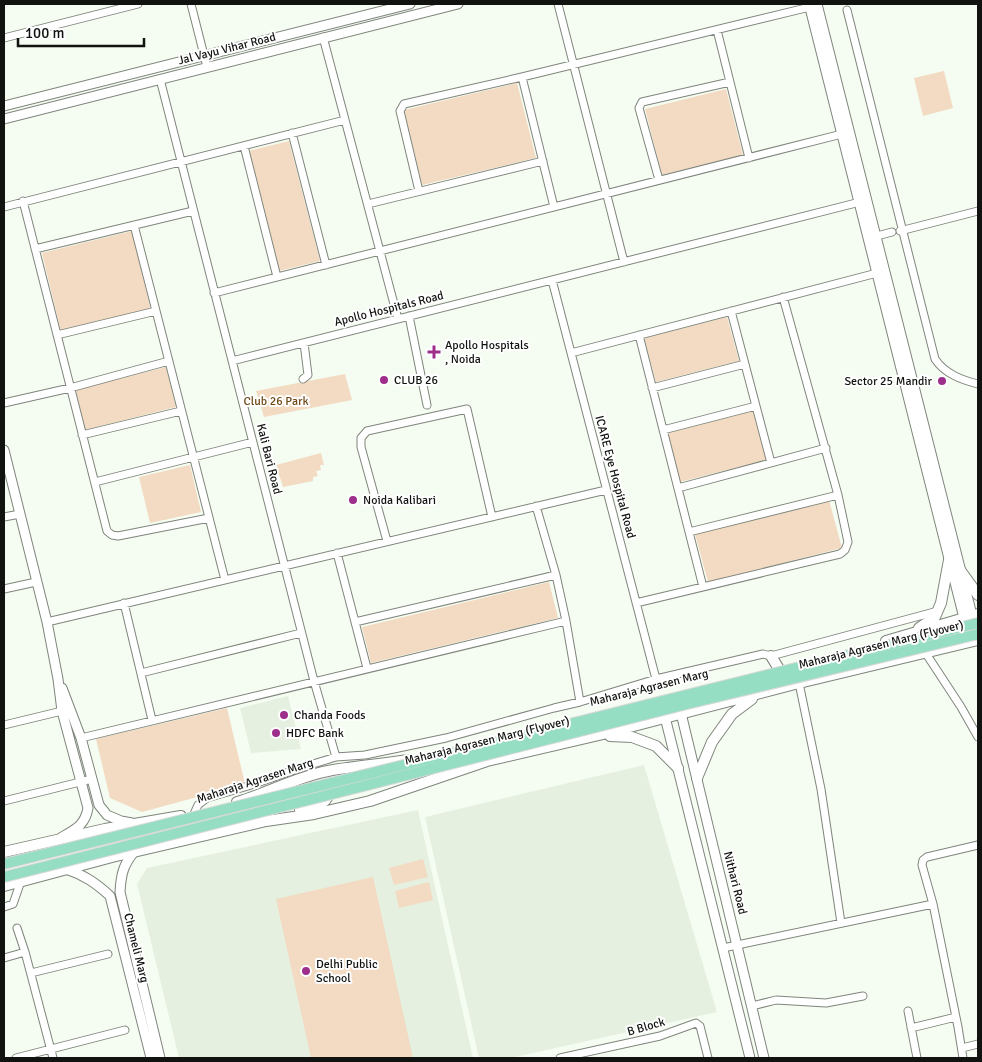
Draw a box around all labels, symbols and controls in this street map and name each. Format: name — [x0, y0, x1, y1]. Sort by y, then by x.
scale bar — [18, 15, 144, 47]
text: 100 m — [25, 24, 65, 42]
street label: Jal Vayu Vihar Road — [177, 30, 277, 68]
street label: Apollo Hospitals Road — [333, 288, 445, 330]
place label: Apollo Hospitals , Noida — [445, 338, 529, 367]
marker: Apollo Hospitals , Noida — [427, 345, 441, 359]
place label: CLUB 26 — [394, 373, 438, 388]
marker: CLUB 26 — [378, 374, 390, 386]
place label: Sector 25 Mandir — [844, 374, 933, 389]
marker: Sector 25 Mandir — [936, 375, 948, 387]
park label: Club 26 Park — [244, 394, 308, 409]
street label: ICARE Eye Hospital Road — [591, 414, 639, 540]
street label: Kali Bari Road — [253, 422, 285, 496]
place label: Noida Kalibari — [363, 493, 436, 508]
marker: Noida Kalibari — [347, 494, 359, 506]
street label: Maharaja Agrasen Marg (Flyover) — [797, 617, 965, 673]
street label: Maharaja Agrasen Marg — [588, 666, 710, 710]
place label: Chanda Foods — [294, 708, 366, 723]
marker: Chanda Foods — [278, 709, 290, 721]
street label: Maharaja Agrasen Marg (Flyover) — [403, 713, 571, 769]
place label: HDFC Bank — [286, 726, 344, 741]
marker: HDFC Bank — [270, 727, 282, 739]
street label: Maharaja Agrasen Marg — [195, 755, 315, 807]
street label: Nithari Road — [720, 850, 750, 916]
street label: Chameli Marg — [120, 912, 152, 984]
place label: Delhi Public School — [316, 957, 378, 986]
marker: Delhi Public School — [300, 965, 312, 977]
street label: B Block — [625, 1014, 667, 1040]

